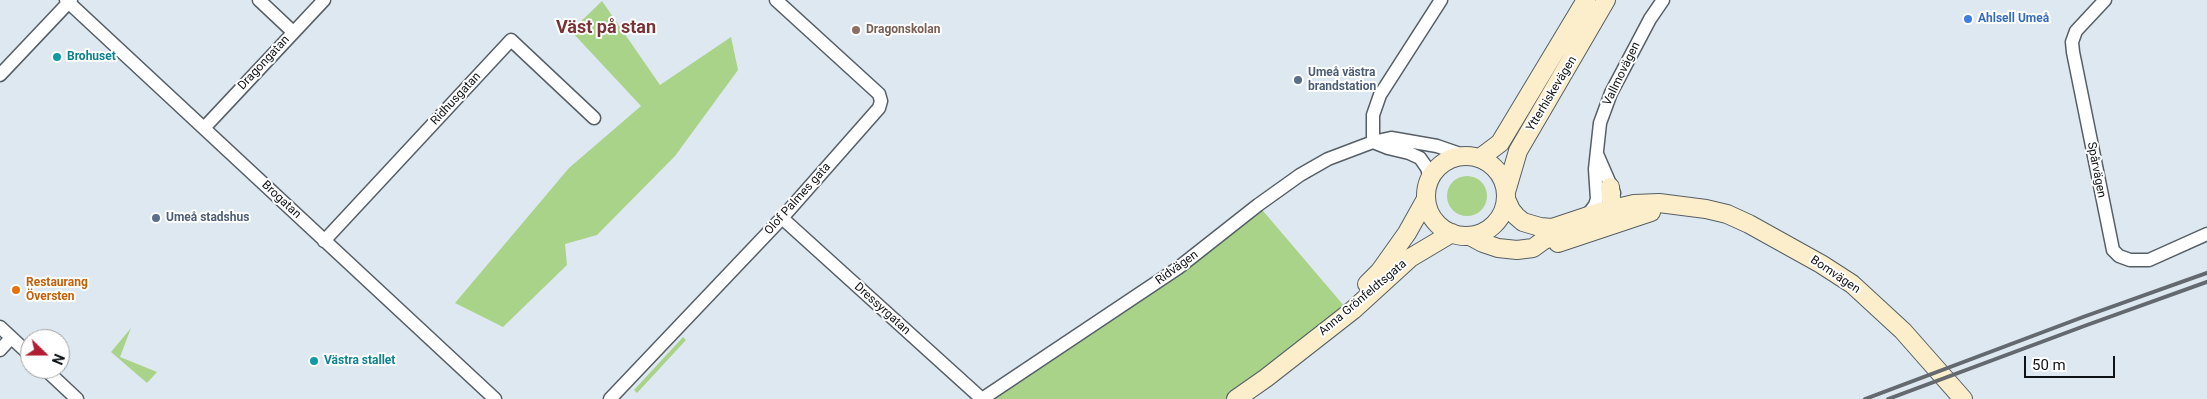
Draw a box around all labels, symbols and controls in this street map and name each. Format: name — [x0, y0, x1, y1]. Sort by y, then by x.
place label: Ahlsell Umeå — [1978, 12, 2049, 26]
marker: Ahlsell Umeå — [1962, 13, 1974, 25]
district label: Väst på stan — [556, 17, 656, 39]
place label: Dragonskolan — [866, 23, 940, 37]
marker: Dragonskolan — [850, 24, 862, 36]
street label: Dragongatan — [235, 33, 293, 93]
street label: Vallmovägen — [1600, 40, 1644, 108]
place label: Brohuset — [67, 50, 116, 64]
marker: Brohuset — [51, 51, 63, 63]
street label: Ytterhiskevägen — [1524, 54, 1580, 134]
place label: Umeå västra brandstation — [1308, 66, 1376, 94]
street label: Ridhusgatan — [428, 70, 484, 128]
marker: Umeå västra brandstation — [1292, 74, 1304, 86]
street label: Spårvägen — [2084, 141, 2108, 199]
street label: Olof Palmes gata — [762, 160, 834, 238]
street label: Brogatan — [258, 178, 304, 222]
place label: Umeå stadshus — [166, 211, 249, 225]
marker: Umeå stadshus — [150, 212, 162, 224]
street label: Ridvägen — [1153, 248, 1201, 288]
street label: Bomvägen — [1807, 253, 1863, 297]
street label: Anna Grönfeldtsgata — [1316, 257, 1410, 339]
place label: Restaurang Översten — [26, 276, 88, 304]
street label: Dressyrgatan — [851, 280, 913, 338]
marker: Restaurang Översten — [10, 284, 22, 296]
north arrow — [20, 329, 70, 379]
scale bar — [2027, 346, 2118, 378]
text: N — [49, 352, 67, 367]
place label: Västra stallet — [324, 354, 395, 368]
marker: Västra stallet — [308, 355, 320, 367]
text: 50 m — [2032, 356, 2066, 374]

